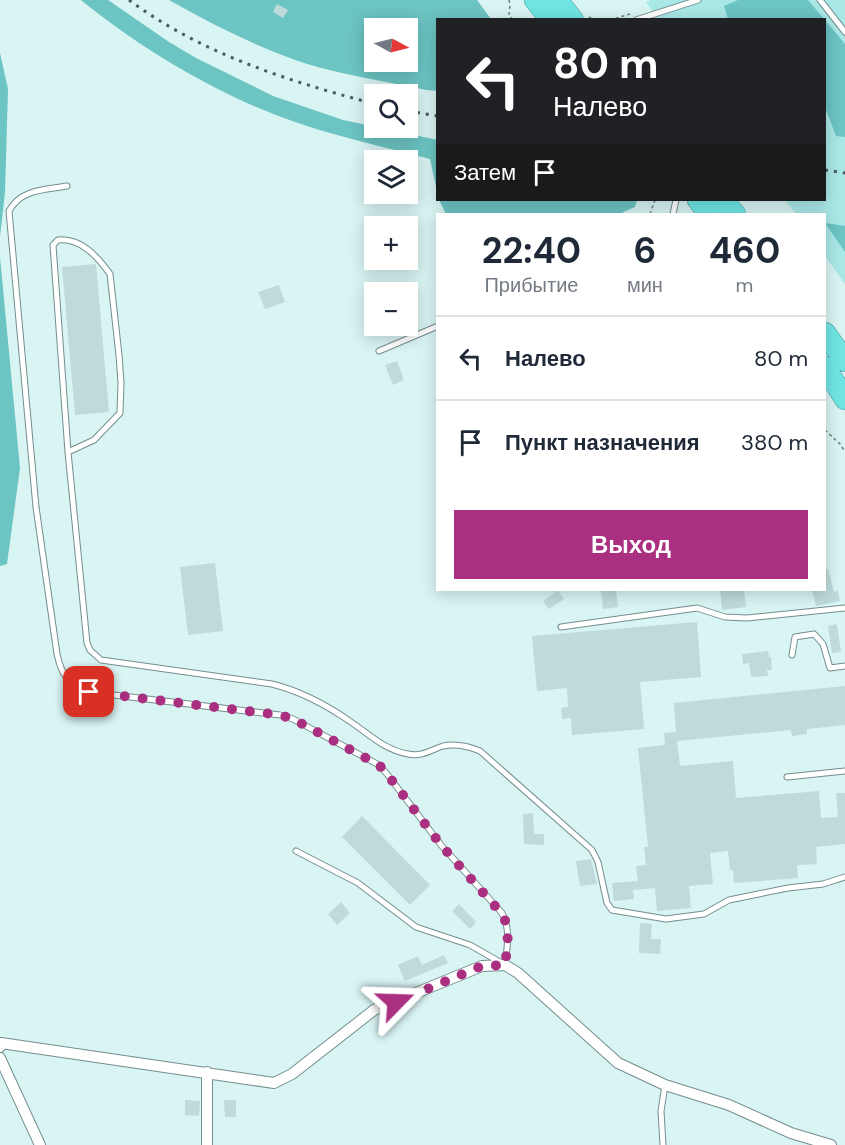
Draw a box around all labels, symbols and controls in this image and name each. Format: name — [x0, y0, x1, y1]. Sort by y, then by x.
north arrow — [364, 18, 418, 72]
map controls — [364, 18, 418, 336]
text: 80 m — [553, 36, 659, 91]
icon: left — [454, 42, 532, 120]
button: search — [364, 84, 418, 138]
text: Налево — [553, 89, 647, 124]
button: layers — [364, 150, 418, 204]
icon: arrive — [528, 156, 561, 189]
text: Затем — [454, 158, 516, 187]
button: + — [364, 216, 418, 270]
text: 22:40 — [482, 227, 581, 274]
text: 6 — [634, 227, 656, 274]
text: 460 — [709, 227, 780, 274]
text: Прибытие — [484, 272, 578, 298]
text: мин — [627, 272, 663, 298]
text: m — [736, 272, 753, 298]
button: − — [364, 282, 418, 336]
icon: left — [454, 342, 487, 375]
text: Налево — [505, 344, 586, 373]
text: 80 m — [754, 344, 808, 373]
icon: arrive — [454, 426, 487, 459]
text: Пункт назначения — [505, 428, 700, 457]
text: 380 m — [741, 428, 808, 457]
button: Выход — [454, 510, 808, 579]
pin — [63, 666, 114, 717]
icon: arrive — [72, 675, 105, 708]
position arrow — [364, 970, 428, 1034]

